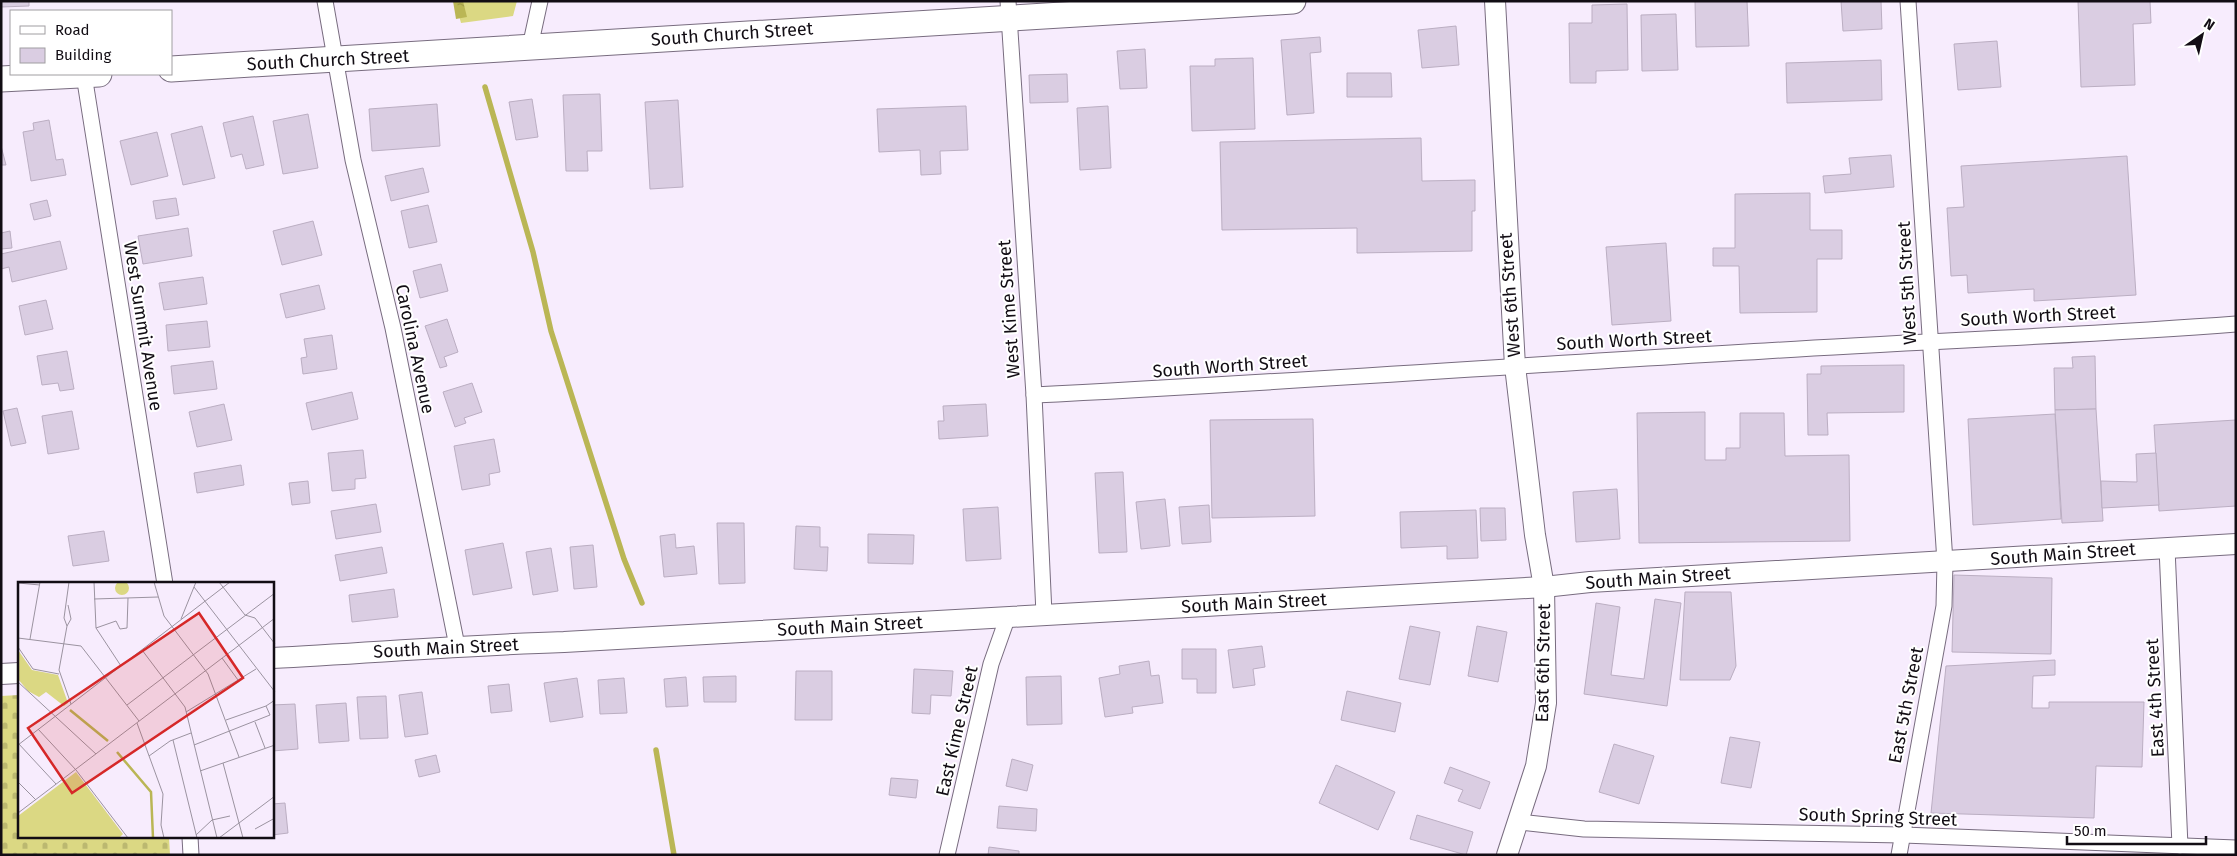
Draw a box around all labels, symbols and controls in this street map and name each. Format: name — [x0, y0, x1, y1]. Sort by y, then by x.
legend — [10, 10, 172, 75]
north arrow — [2177, 10, 2227, 60]
text: N — [2200, 15, 2218, 34]
street label: South Church Street — [650, 17, 814, 51]
text: Road — [55, 21, 90, 39]
street label: South Church Street — [246, 45, 410, 75]
text: Building — [55, 46, 111, 64]
street label: West 5th Street — [1893, 220, 1921, 345]
street label: West 6th Street — [1495, 232, 1525, 358]
street label: West Kime Street — [993, 239, 1025, 379]
street label: West Summit Avenue — [119, 240, 167, 412]
street label: Carolina Avenue — [391, 282, 439, 416]
street label: South Worth Street — [1960, 301, 2117, 331]
street label: South Worth Street — [1556, 325, 1713, 355]
street label: South Worth Street — [1152, 350, 1309, 382]
street label: South Main Street — [1990, 538, 2137, 570]
street label: South Main Street — [1585, 562, 1732, 594]
inset map — [18, 582, 274, 838]
street label: South Main Street — [1181, 588, 1328, 618]
street label: East 6th Street — [1531, 603, 1555, 723]
street label: South Main Street — [777, 611, 924, 641]
street label: South Main Street — [373, 633, 520, 663]
street label: East 4th Street — [2141, 638, 2169, 758]
street label: East 5th Street — [1884, 644, 1928, 765]
street label: East Kime Street — [931, 663, 983, 798]
street label: South Spring Street — [1798, 803, 1958, 831]
scale bar — [2067, 814, 2206, 846]
text: 50 m — [2074, 822, 2107, 840]

